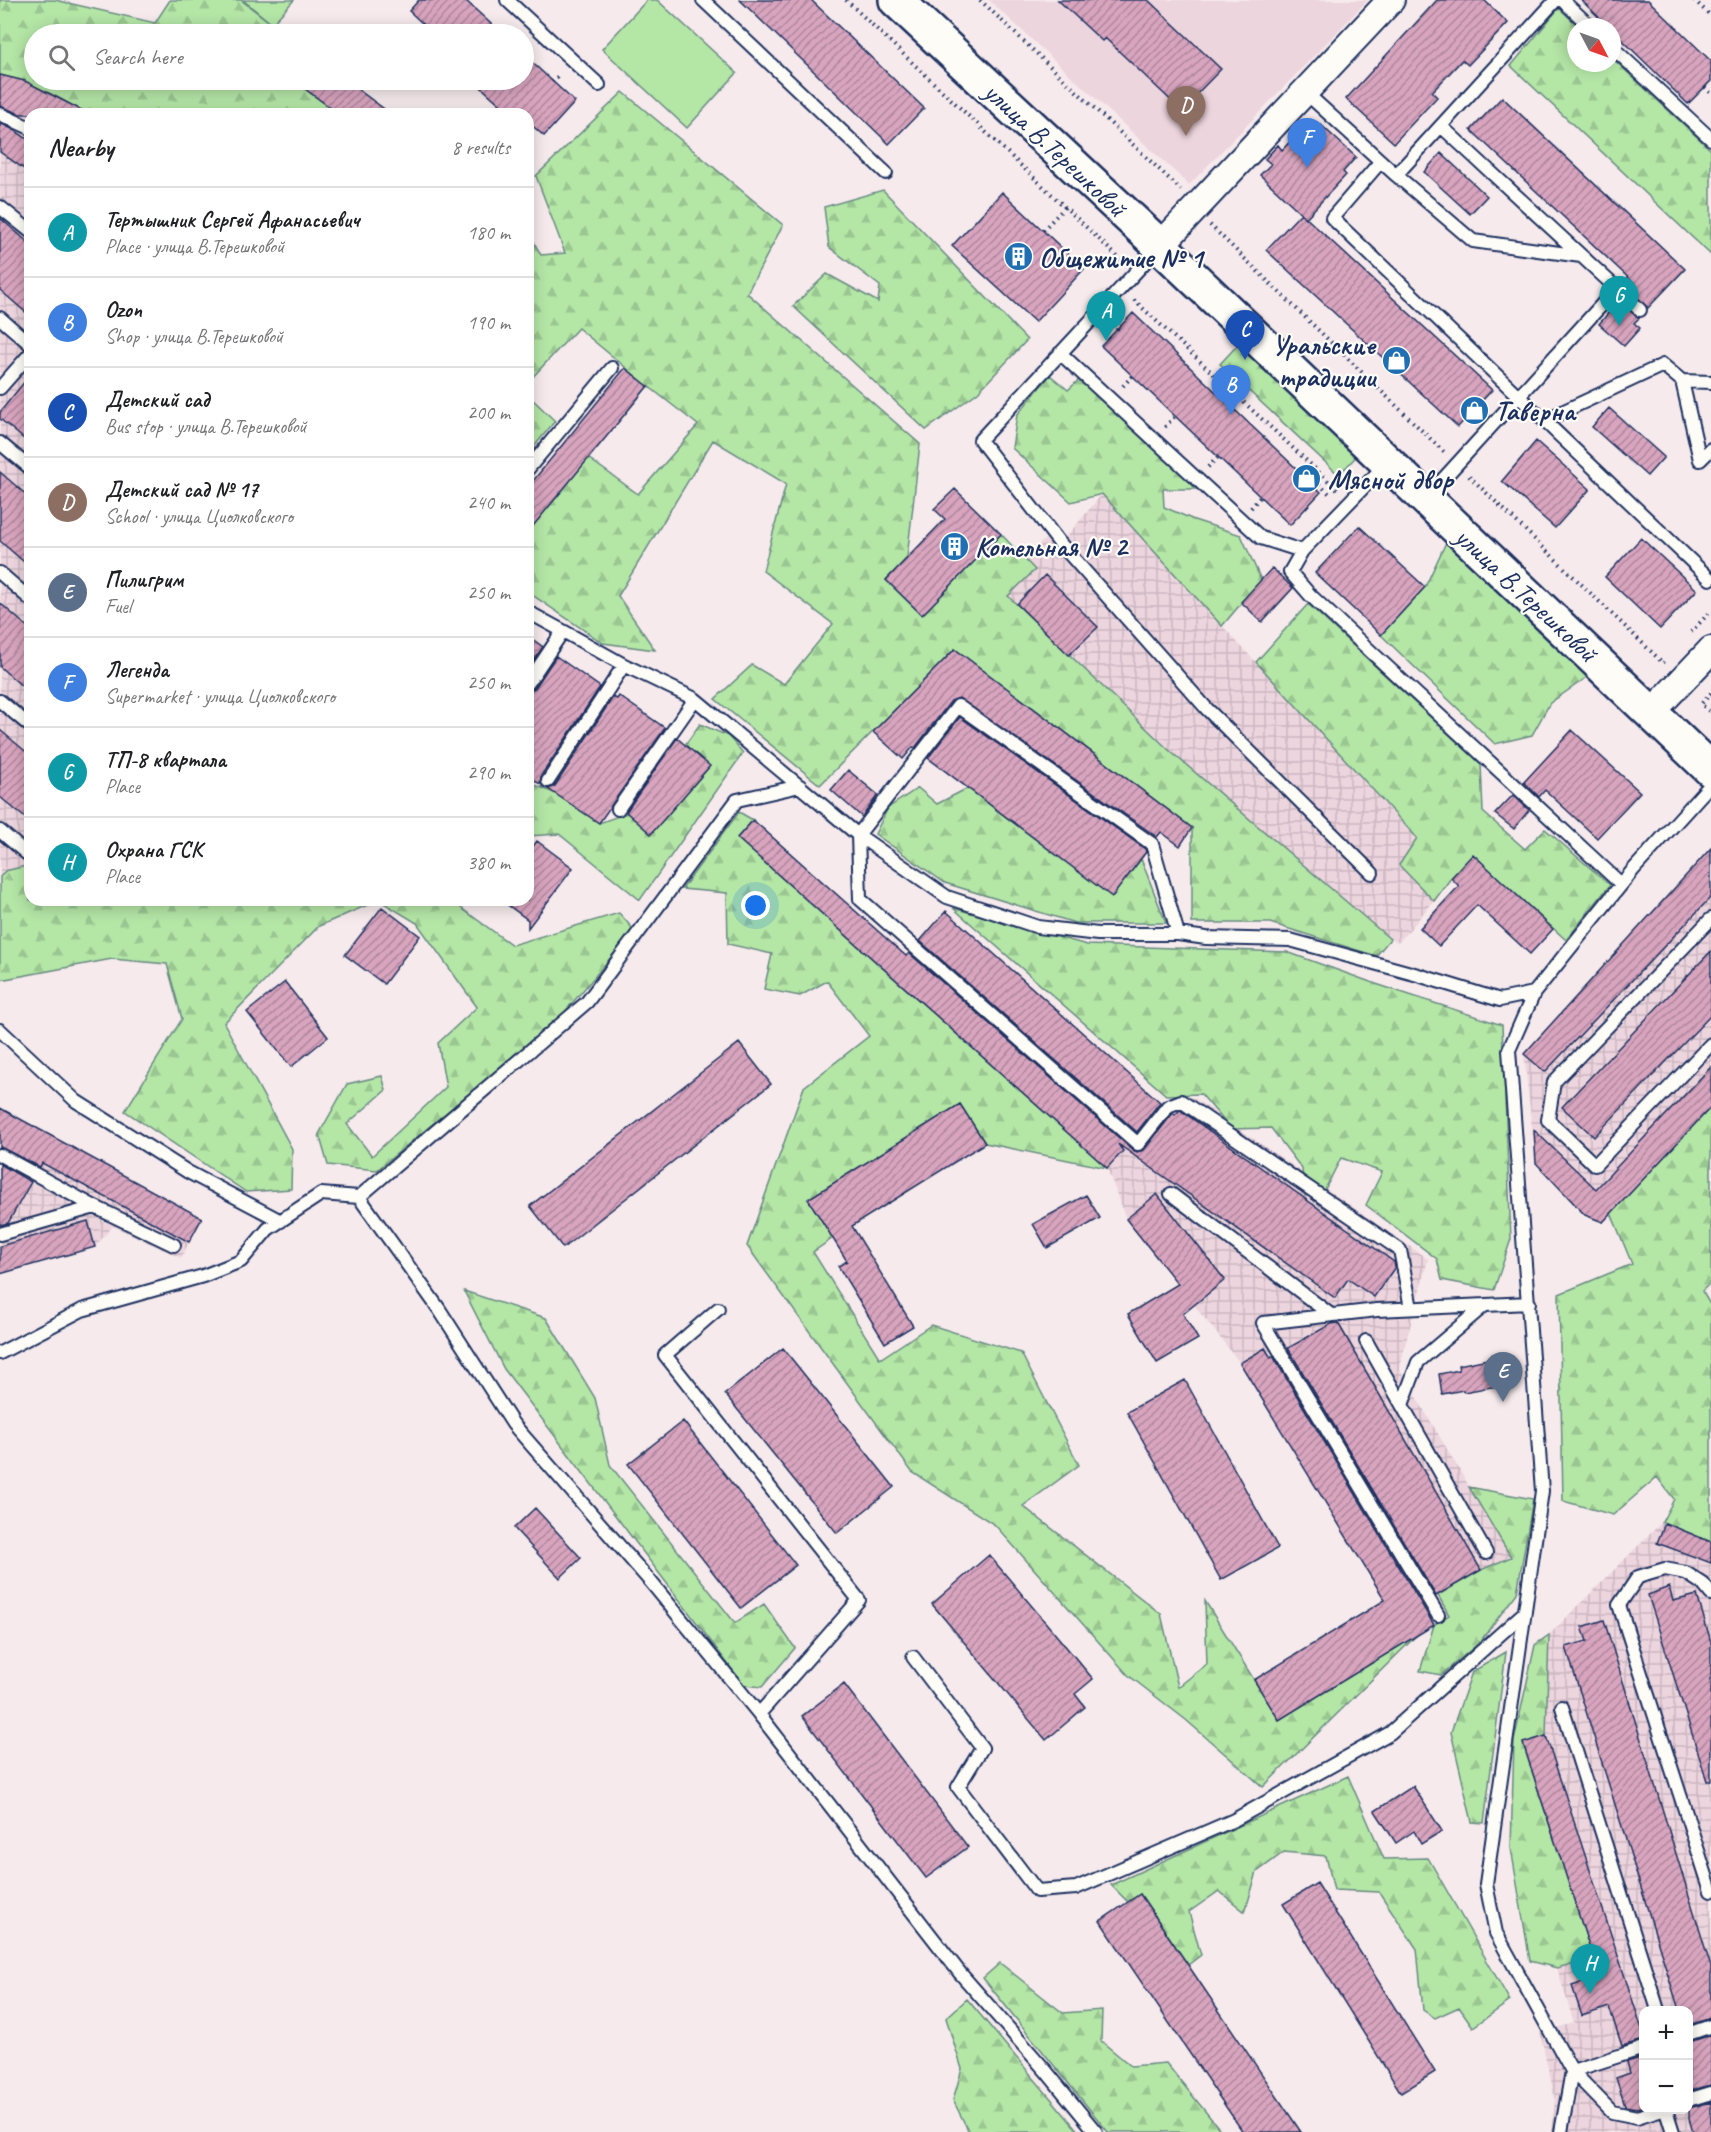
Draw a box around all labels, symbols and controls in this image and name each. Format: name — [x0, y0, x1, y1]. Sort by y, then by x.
north arrow — [1567, 18, 1621, 72]
search box — [24, 24, 534, 90]
icon: search — [45, 41, 78, 74]
text: Search here — [93, 43, 183, 71]
street label: улица В.Терешковой — [975, 73, 1135, 225]
pin: D — [1166, 86, 1206, 136]
pin: F — [1288, 118, 1326, 168]
text: Nearby — [48, 131, 113, 164]
text: 8 results — [451, 135, 510, 160]
text: Тертышник Сергей Афанасьевич — [105, 206, 359, 234]
text: A — [62, 220, 73, 245]
text: 180 m — [467, 220, 510, 245]
text: Place · улица В.Терешковой — [105, 234, 284, 259]
place label: Общежитие № 1 — [1039, 240, 1206, 275]
building icon: Общежитие № 1 — [1002, 241, 1034, 273]
pin: G — [1600, 276, 1638, 326]
pin: A — [1086, 292, 1126, 341]
text: Ozon — [105, 296, 142, 324]
text: B — [62, 310, 73, 335]
text: 190 m — [467, 310, 510, 335]
pin: C — [1226, 310, 1264, 360]
text: Shop · улица В.Терешковой — [105, 324, 283, 349]
place label: Уральские традиции — [1272, 327, 1378, 394]
shop icon: Уральские традиции — [1380, 344, 1412, 376]
pin: B — [1212, 366, 1250, 415]
text: Детский сад — [105, 386, 209, 414]
place label: Таверна — [1495, 393, 1578, 428]
shop icon: Таверна — [1458, 394, 1490, 426]
text: C — [63, 400, 72, 425]
text: 200 m — [467, 400, 510, 425]
text: Bus stop · улица В.Терешковой — [105, 414, 307, 439]
place label: Мясной двор — [1328, 462, 1455, 497]
shop icon: Мясной двор — [1291, 463, 1323, 495]
text: Детский сад № 17 — [105, 476, 258, 504]
text: D — [62, 490, 73, 515]
text: 240 m — [467, 490, 510, 515]
text: School · улица Циолковского — [105, 504, 293, 529]
street label: улица В.Терешковой — [1446, 518, 1606, 670]
place label: Котельная № 2 — [975, 529, 1129, 564]
building icon: Котельная № 2 — [938, 530, 970, 562]
text: Пилигрим — [105, 566, 183, 594]
text: E — [62, 580, 73, 605]
text: 250 m — [467, 580, 510, 605]
text: Fuel — [105, 594, 131, 619]
text: Легенда — [105, 656, 169, 684]
text: F — [63, 670, 72, 695]
text: 250 m — [467, 670, 510, 695]
text: Supermarket · улица Циолковского — [105, 684, 335, 709]
text: ТП-8 квартала — [105, 746, 226, 774]
text: G — [63, 760, 72, 785]
text: 290 m — [467, 760, 510, 785]
text: Place — [105, 774, 140, 799]
text: Охрана ГСК — [105, 836, 202, 864]
text: H — [62, 850, 73, 875]
text: 380 m — [467, 850, 510, 875]
text: Place — [105, 864, 140, 889]
your location — [741, 891, 770, 920]
pin: E — [1484, 1352, 1522, 1402]
pin: H — [1570, 1944, 1610, 1994]
map controls — [1639, 2006, 1693, 2114]
button: + — [1639, 2006, 1693, 2060]
button: − — [1639, 2060, 1693, 2114]

